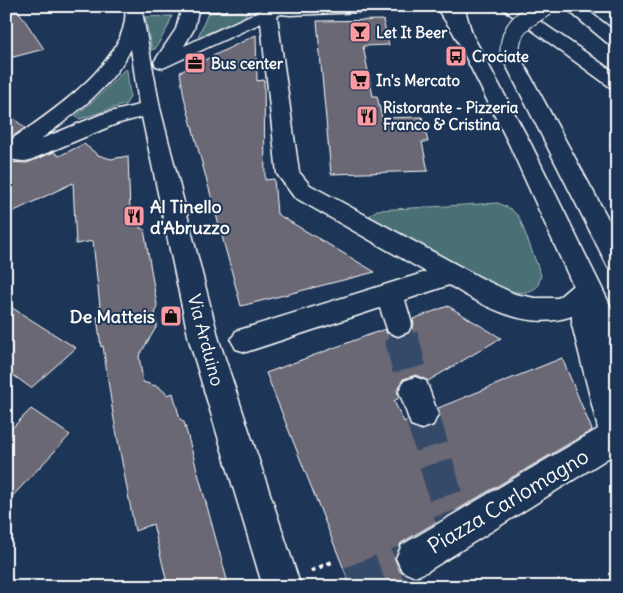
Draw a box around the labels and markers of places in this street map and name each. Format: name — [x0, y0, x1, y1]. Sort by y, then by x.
bar icon: Let It Beer — [348, 20, 372, 44]
place label: Let It Beer — [376, 23, 448, 42]
bus stop icon: Crociate — [444, 44, 468, 68]
place label: Crociate — [472, 47, 529, 66]
office icon: Bus center — [183, 51, 207, 75]
place label: Bus center — [211, 54, 284, 73]
supermarket icon: In's Mercato — [348, 68, 372, 92]
place label: In's Mercato — [376, 71, 460, 90]
place label: Ristorante - Pizzeria Franco & Cristina — [383, 98, 519, 134]
restaurant icon: Ristorante - Pizzeria Franco & Cristina — [355, 104, 379, 128]
place label: Al Tinello d'Abruzzo — [150, 195, 230, 239]
restaurant icon: Al Tinello d'Abruzzo — [122, 204, 146, 228]
shop icon: De Matteis — [159, 304, 183, 328]
place label: De Matteis — [70, 305, 155, 328]

